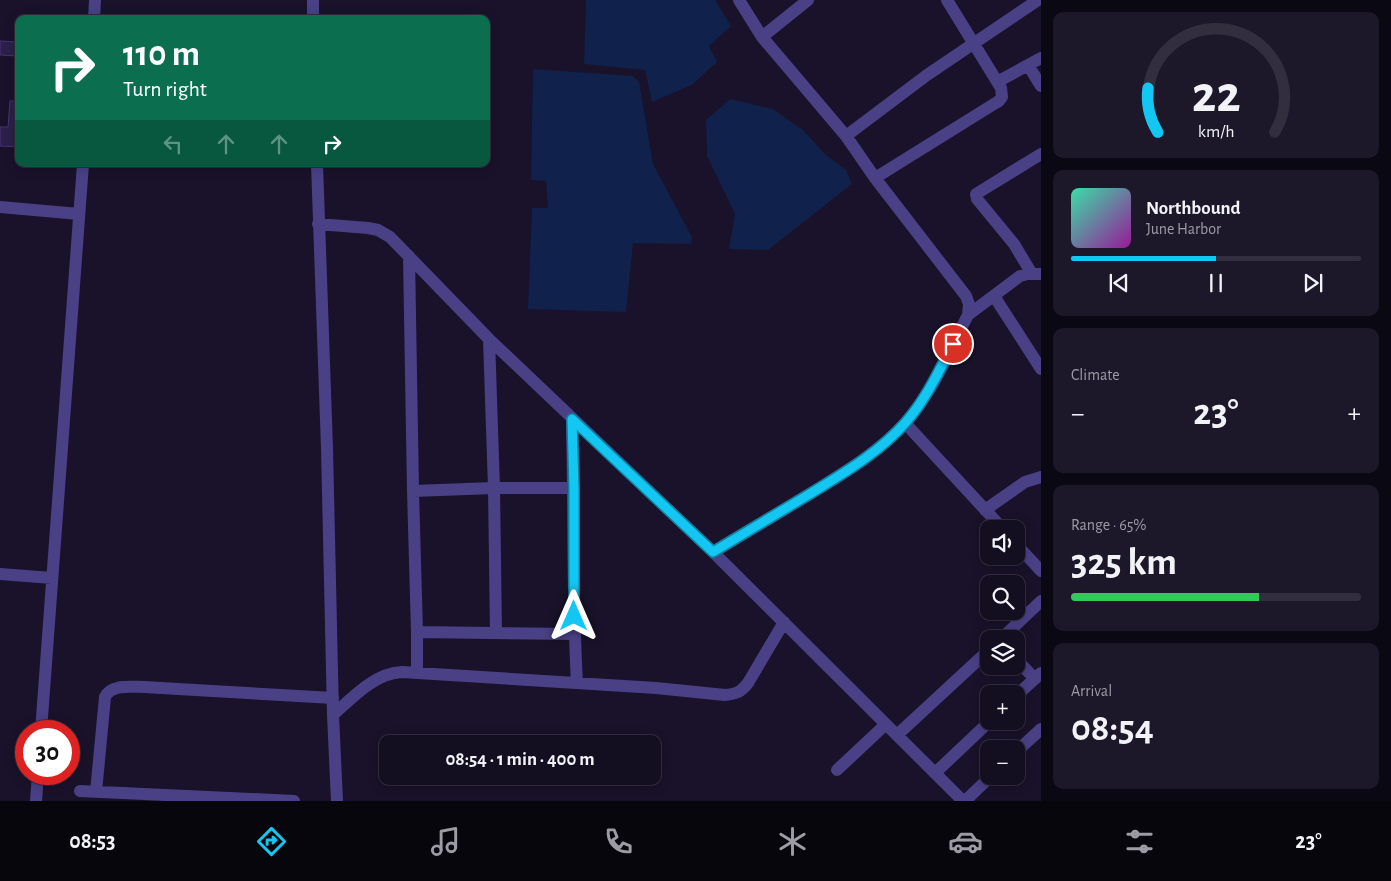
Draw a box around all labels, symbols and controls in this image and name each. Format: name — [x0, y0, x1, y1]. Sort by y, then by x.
icon: right — [40, 35, 105, 100]
text: 110 m — [123, 37, 200, 72]
text: 22 — [1192, 69, 1240, 121]
text: Turn right — [123, 78, 207, 100]
text: km/h — [1198, 123, 1234, 141]
icon: left — [159, 130, 187, 158]
icon: ahead — [212, 130, 240, 158]
icon: ahead — [265, 130, 293, 158]
icon: right — [318, 130, 346, 158]
text: Northbound — [1146, 199, 1241, 218]
text: June Harbor — [1146, 221, 1221, 237]
icon: previous — [1105, 269, 1133, 297]
icon: pause — [1202, 269, 1230, 297]
icon: next — [1299, 269, 1327, 297]
pin — [932, 323, 974, 365]
icon: arrive — [939, 330, 967, 358]
text: Climate — [1071, 367, 1120, 383]
text: 23° — [1193, 394, 1239, 432]
text: − — [1071, 400, 1084, 428]
text: + — [1348, 400, 1361, 428]
text: Range · 65% — [1071, 517, 1147, 533]
map controls — [980, 520, 1025, 785]
button: sound — [980, 520, 1025, 565]
text: 325 km — [1071, 544, 1177, 582]
button: search — [980, 575, 1025, 620]
position arrow — [547, 589, 599, 641]
button: layers — [980, 630, 1025, 675]
text: Arrival — [1071, 683, 1112, 699]
button: + — [980, 685, 1025, 730]
text: 08:54 — [1071, 710, 1154, 748]
speed limit sign: 30 — [15, 720, 80, 785]
button: − — [980, 740, 1025, 785]
text: 08:54 · 1 min · 400 m — [445, 750, 595, 769]
icon: directions — [254, 824, 289, 859]
icon: music — [428, 824, 463, 859]
icon: phone — [601, 824, 636, 859]
icon: climate — [775, 824, 810, 859]
icon: car — [948, 824, 983, 859]
icon: filters — [1122, 824, 1157, 859]
text: 08:53 — [69, 830, 116, 852]
text: 23° — [1295, 830, 1322, 852]

